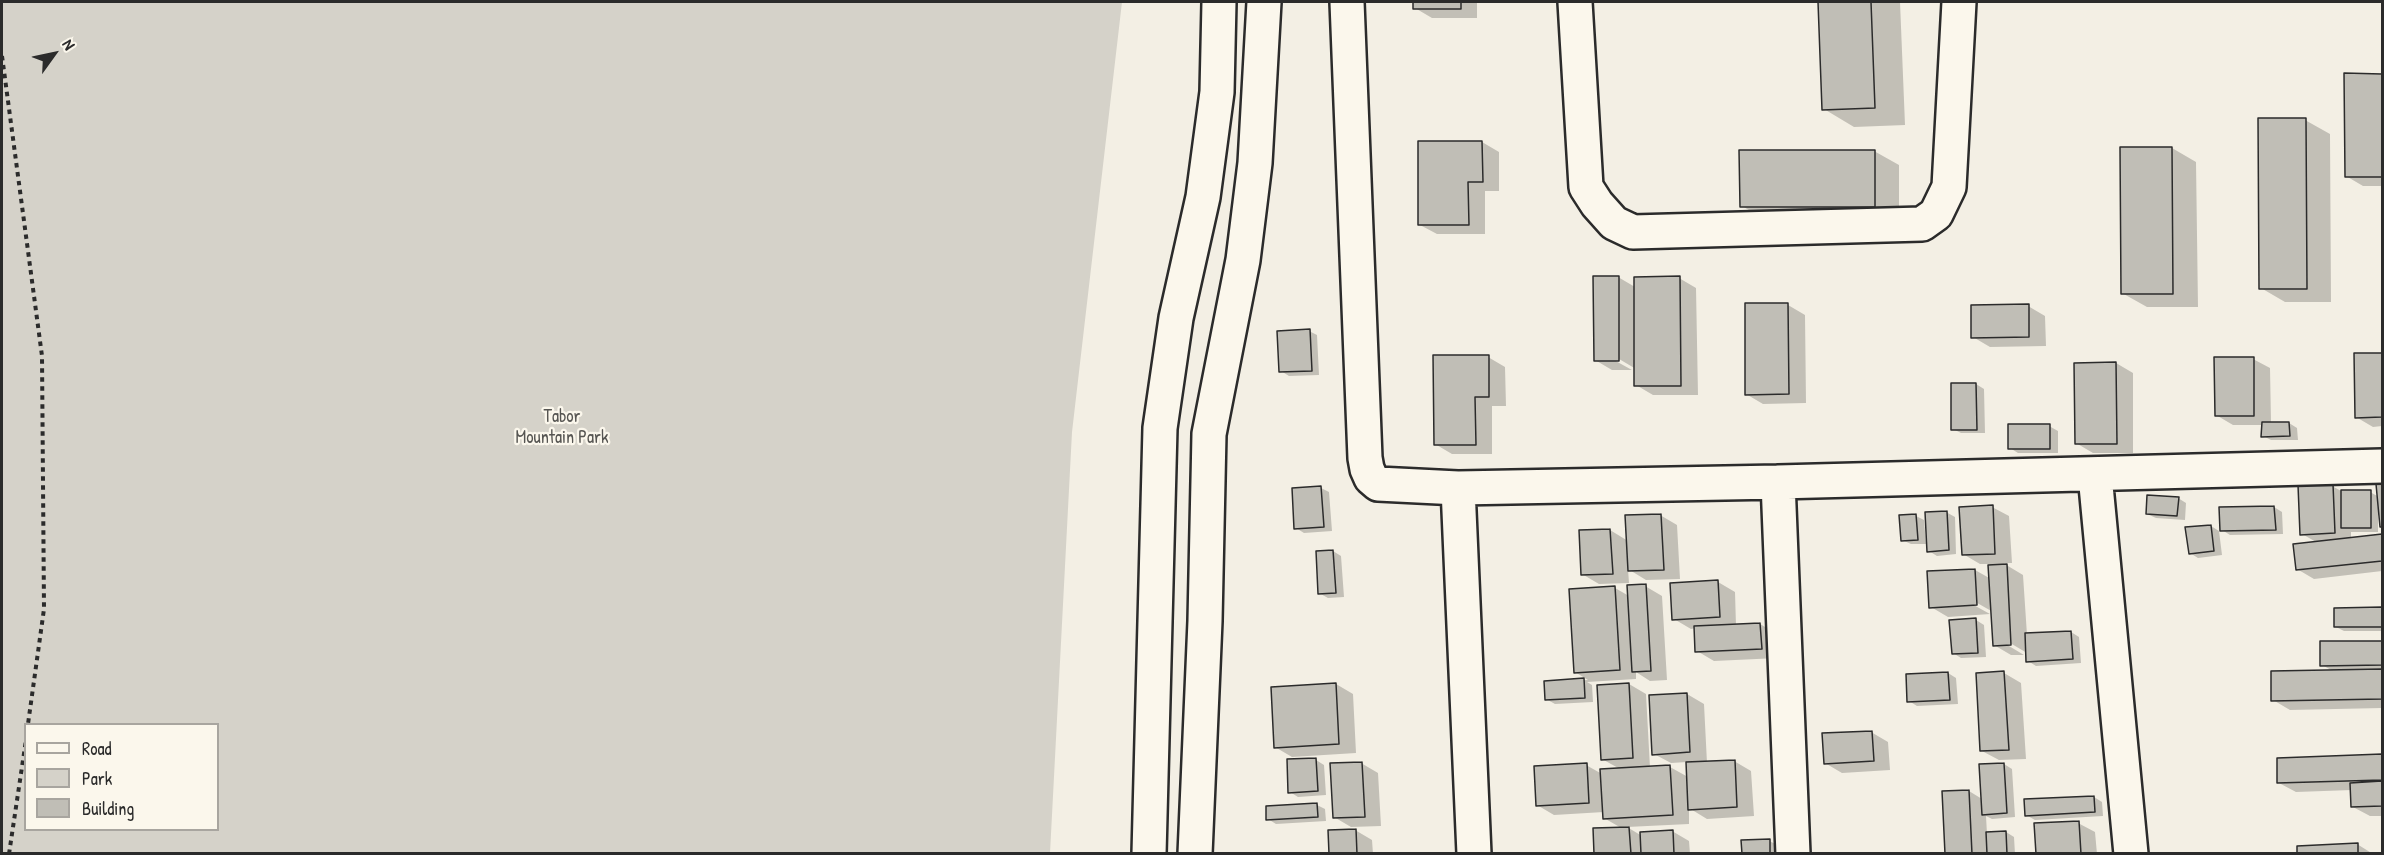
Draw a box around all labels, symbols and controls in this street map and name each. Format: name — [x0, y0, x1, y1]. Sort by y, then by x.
north arrow — [24, 24, 84, 84]
text: N — [58, 35, 81, 54]
park label: Tabor Mountain Park — [516, 406, 608, 448]
legend — [24, 723, 219, 831]
text: Road — [82, 736, 112, 761]
text: Park — [82, 766, 112, 791]
text: Building — [82, 796, 134, 821]

